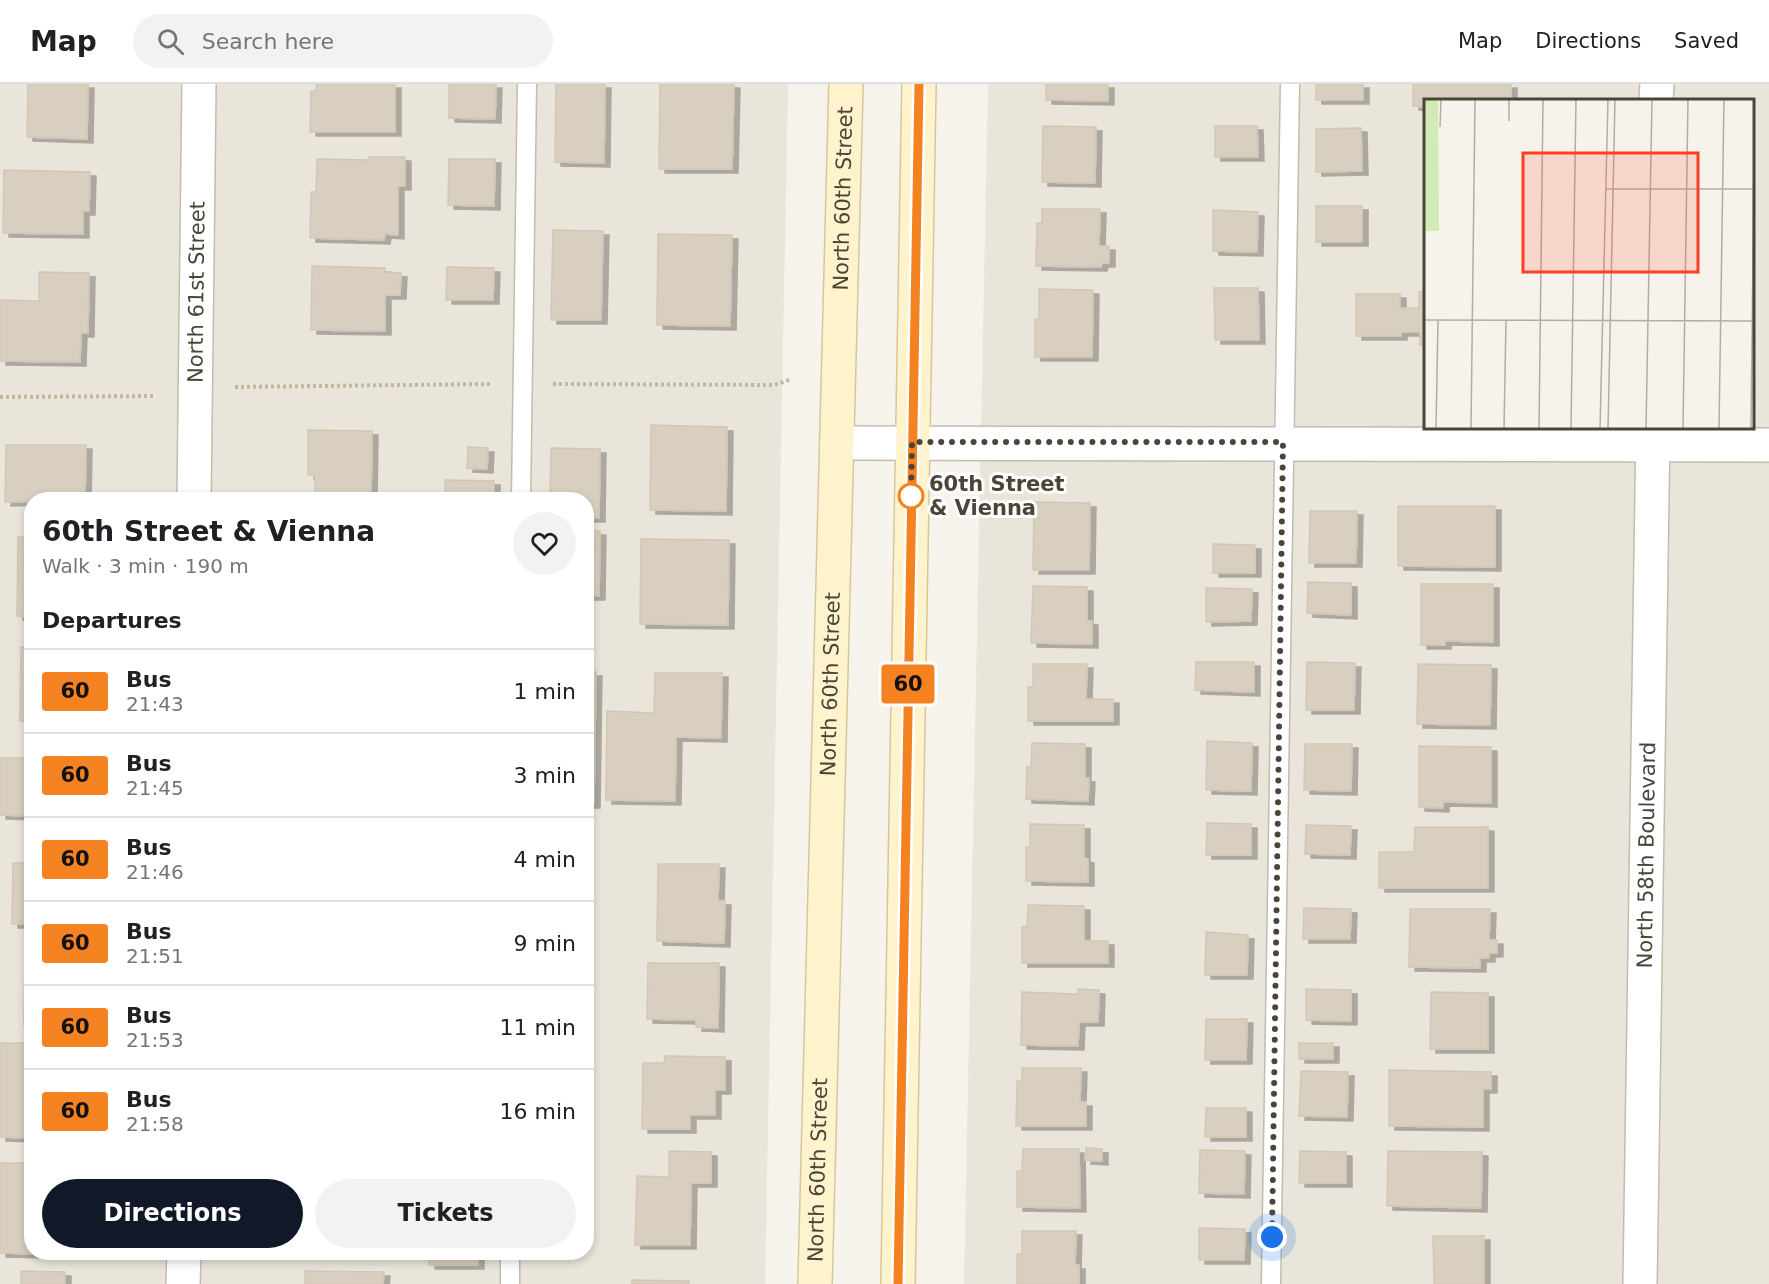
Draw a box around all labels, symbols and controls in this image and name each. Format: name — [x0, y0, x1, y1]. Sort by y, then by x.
search box — [133, 14, 553, 68]
text: Map — [30, 25, 97, 58]
icon: search — [154, 25, 187, 58]
text: Search here — [202, 29, 334, 54]
text: Map — [1458, 29, 1502, 53]
text: Directions — [1535, 29, 1641, 53]
text: Saved — [1674, 29, 1739, 53]
inset map — [1424, 99, 1754, 429]
street label: North 60th Street — [829, 106, 857, 291]
street label: North 61st Street — [183, 201, 210, 383]
place label: 60th Street & Vienna — [929, 472, 1065, 520]
marker: 60th Street & Vienna — [898, 483, 924, 509]
button: heart — [513, 512, 576, 575]
text: 60th Street & Vienna — [42, 515, 375, 548]
text: Walk · 3 min · 190 m — [42, 554, 249, 578]
street label: North 60th Street — [816, 592, 845, 777]
text: Departures — [42, 608, 182, 633]
line badge: 60 — [881, 664, 935, 704]
text: Bus — [126, 667, 172, 692]
text: 60 — [893, 672, 923, 696]
text: 60 — [60, 679, 90, 703]
text: 1 min — [514, 679, 576, 704]
text: 21:43 — [126, 692, 184, 716]
street label: North 58th Boulevard — [1633, 742, 1660, 969]
text: Bus — [126, 751, 172, 776]
text: 60 — [60, 763, 90, 787]
text: 3 min — [514, 763, 576, 788]
text: 21:45 — [126, 776, 184, 800]
text: Bus — [126, 835, 172, 860]
text: 60 — [60, 847, 90, 871]
text: 4 min — [514, 847, 576, 872]
text: 21:46 — [126, 860, 184, 884]
text: Bus — [126, 919, 172, 944]
text: 60 — [60, 931, 90, 955]
text: 9 min — [514, 931, 576, 956]
text: 21:51 — [126, 944, 184, 968]
text: Bus — [126, 1003, 172, 1028]
text: 60 — [60, 1015, 90, 1039]
text: 11 min — [500, 1015, 576, 1040]
text: 21:53 — [126, 1028, 184, 1052]
street label: North 60th Street — [804, 1078, 832, 1262]
text: Bus — [126, 1087, 172, 1112]
text: 60 — [60, 1099, 90, 1123]
text: 16 min — [500, 1099, 576, 1124]
text: 21:58 — [126, 1112, 184, 1136]
button: Directions — [42, 1179, 303, 1248]
button: Tickets — [315, 1179, 576, 1248]
your location — [1257, 1222, 1287, 1252]

